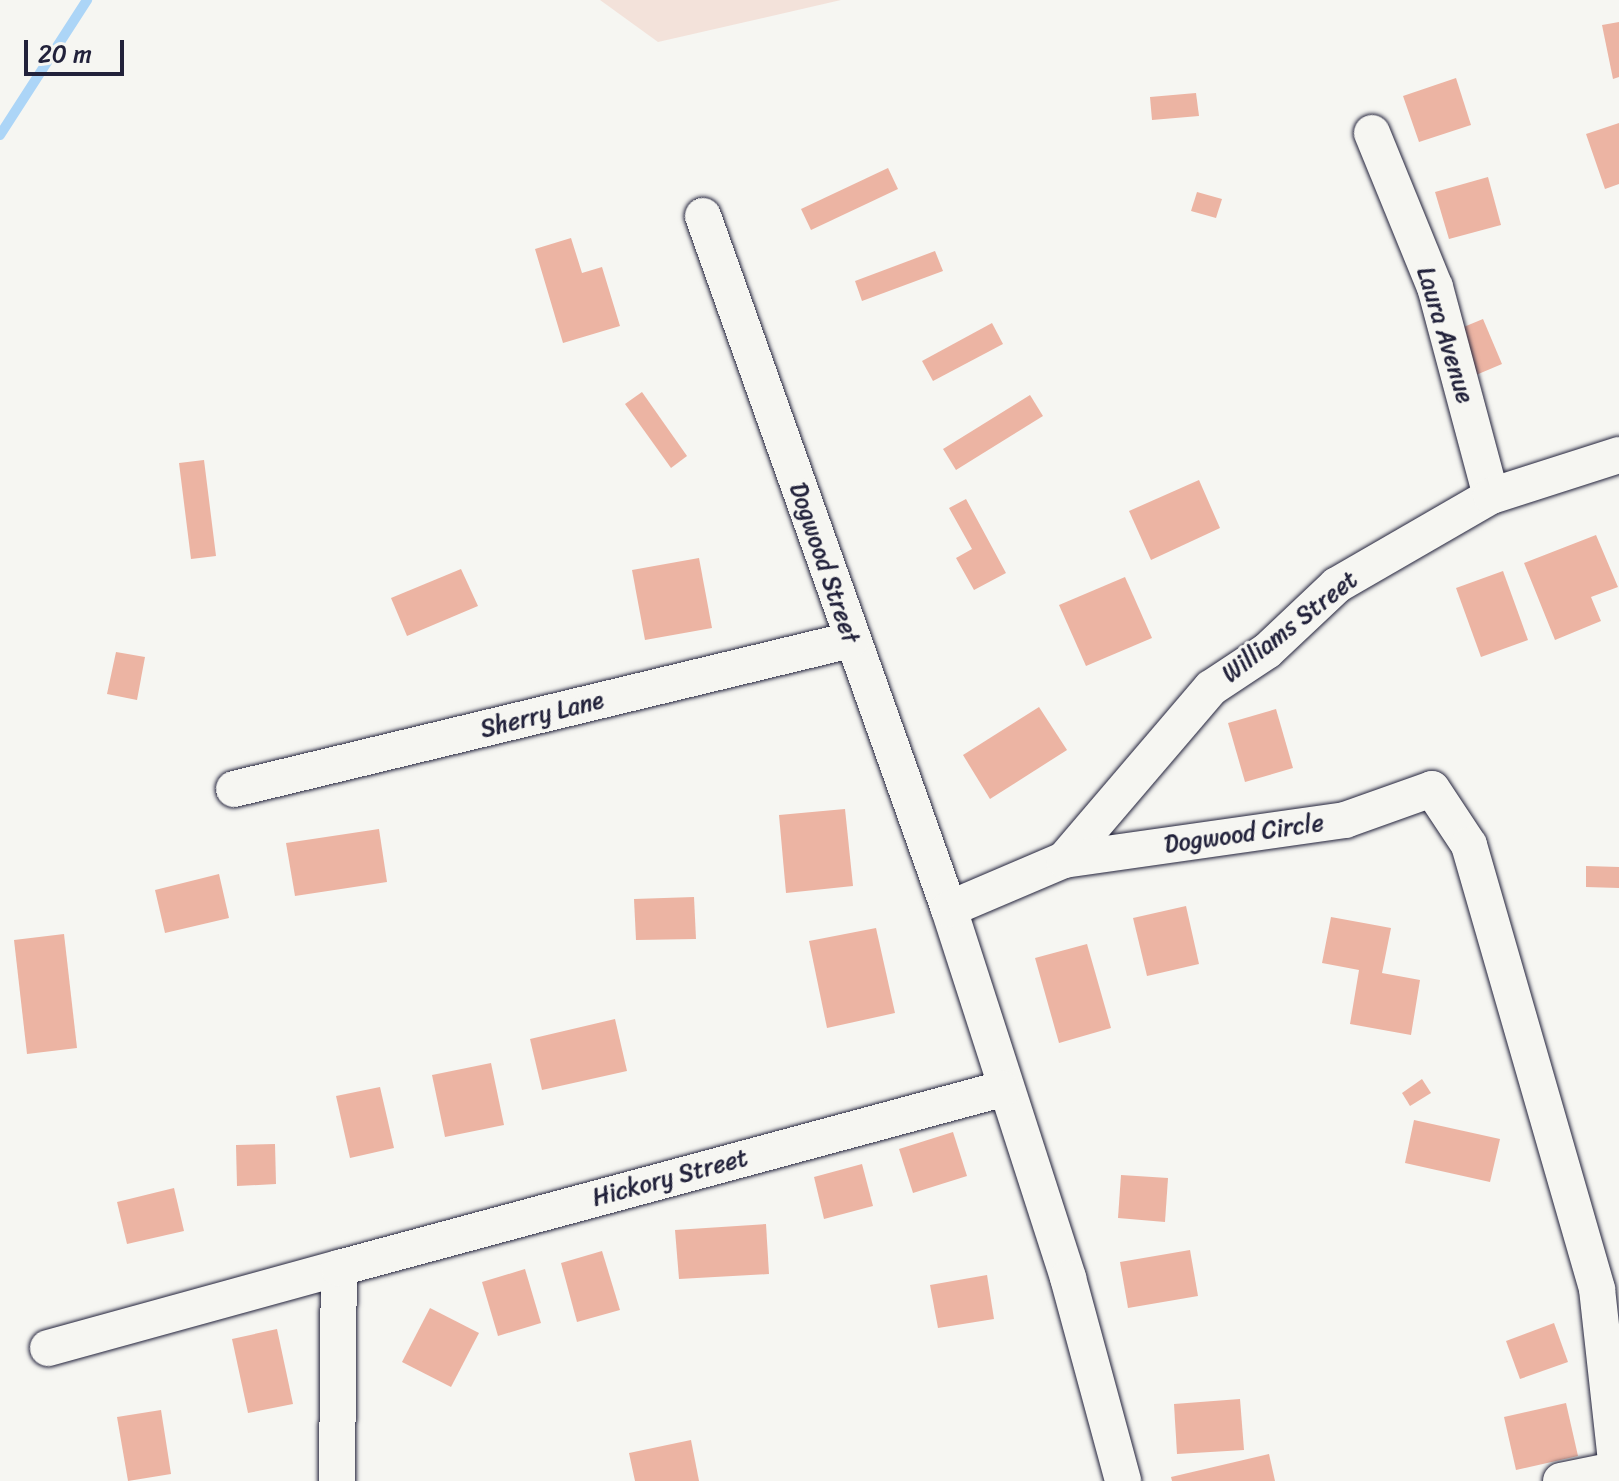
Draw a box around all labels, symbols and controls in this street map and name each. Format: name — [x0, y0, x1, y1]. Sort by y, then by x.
scale bar — [28, 24, 128, 74]
text: 20 m — [38, 33, 92, 75]
street label: Laura Avenue — [1411, 263, 1479, 407]
street label: Dogwood Street — [783, 479, 865, 647]
street label: Williams Street — [1217, 565, 1363, 689]
street label: Sherry Lane — [477, 686, 607, 744]
street label: Dogwood Circle — [1162, 809, 1326, 859]
street label: Hickory Street — [590, 1144, 750, 1212]

